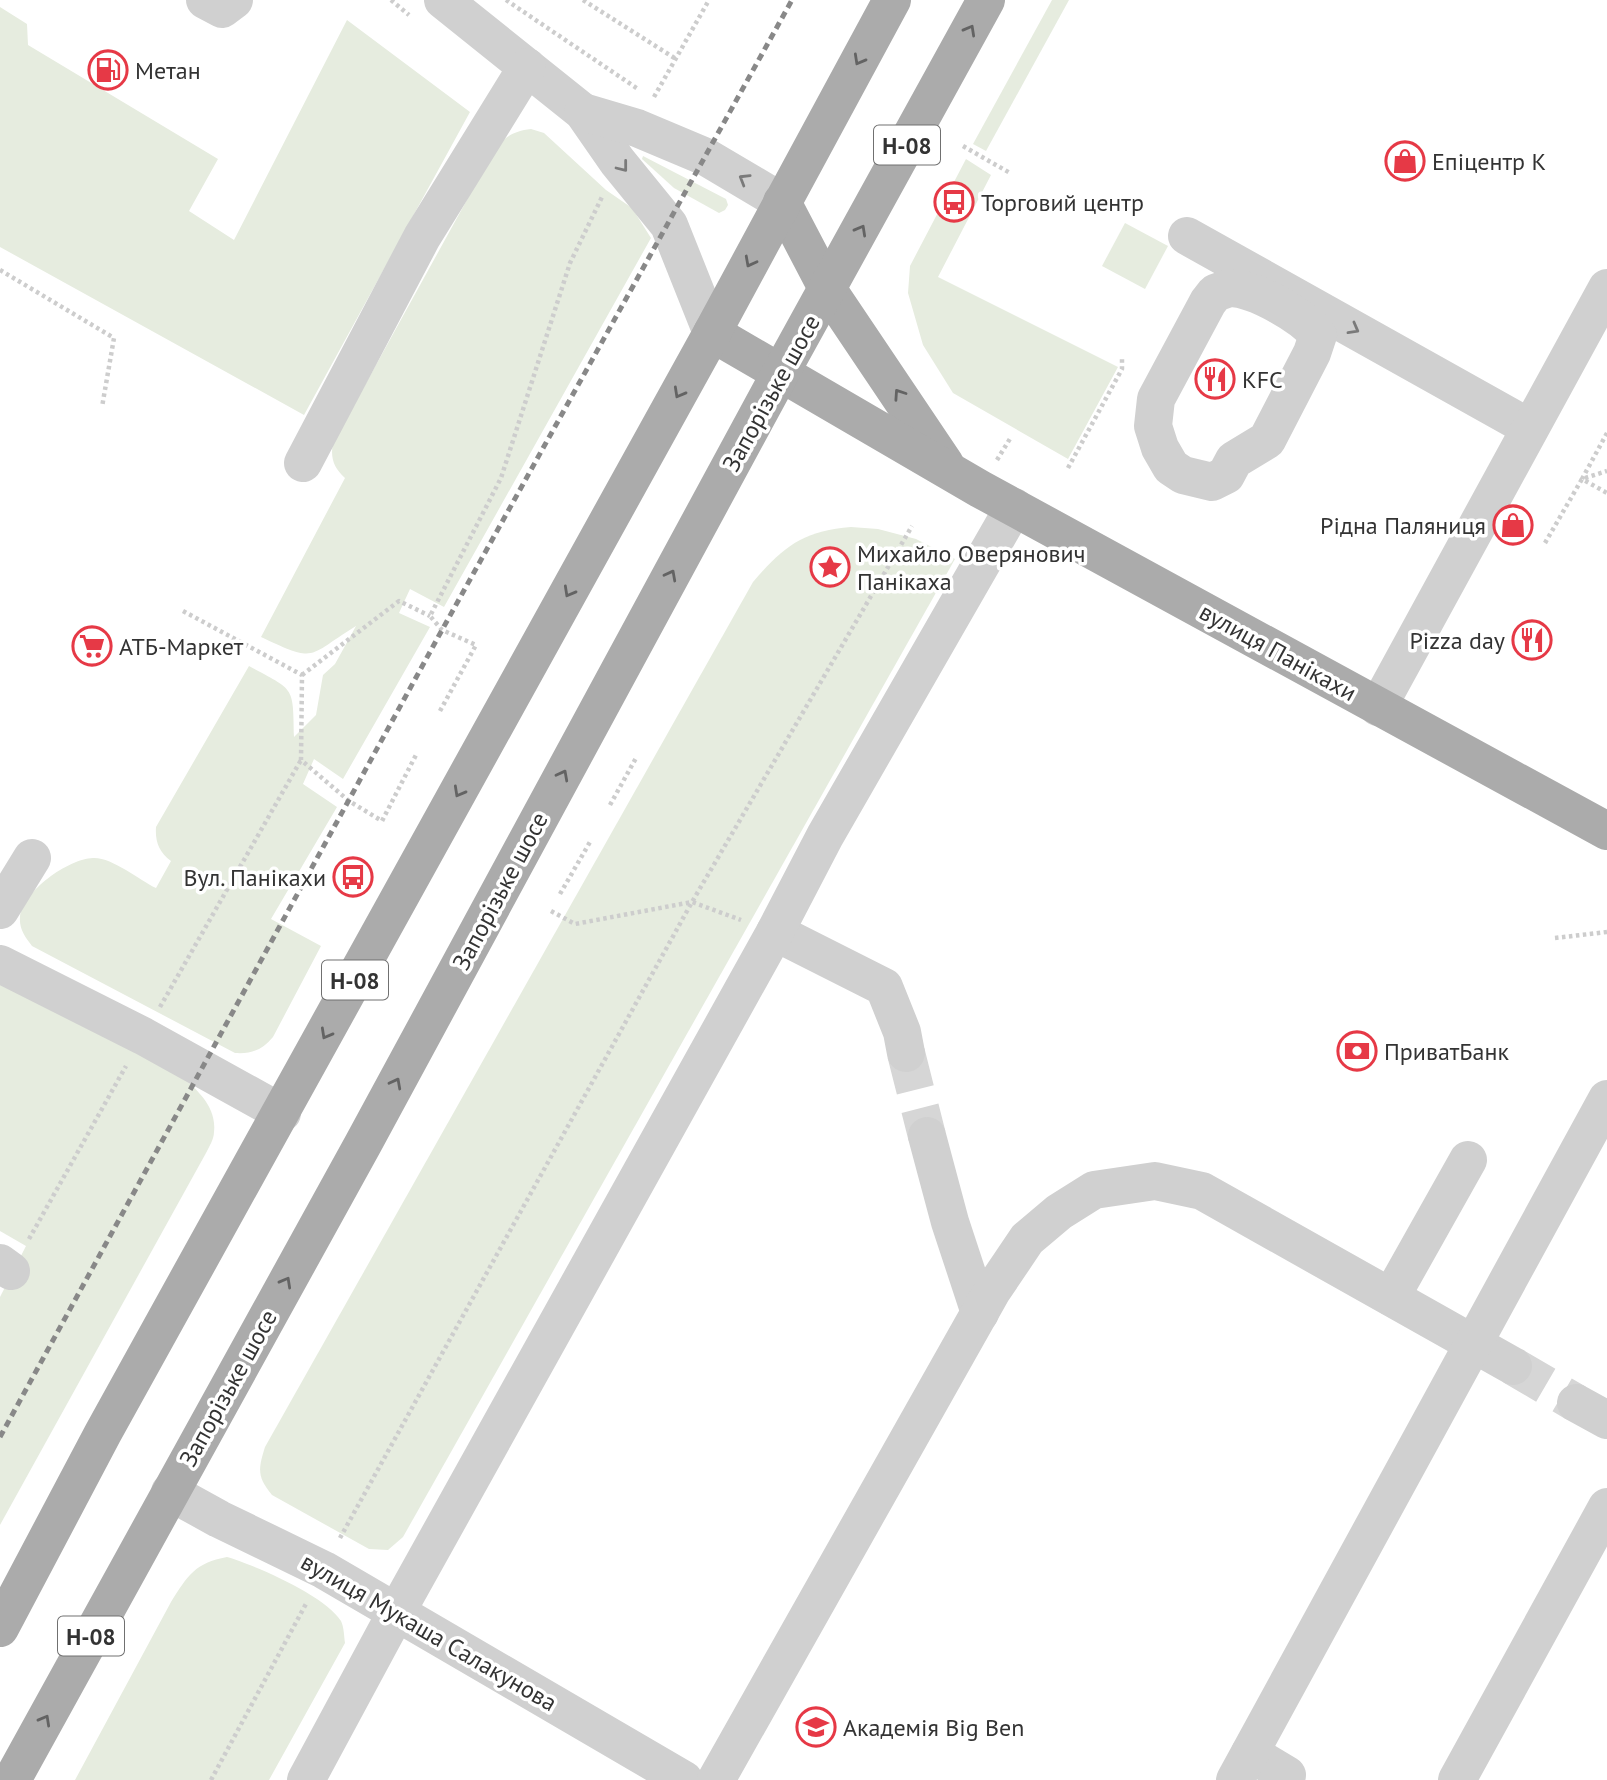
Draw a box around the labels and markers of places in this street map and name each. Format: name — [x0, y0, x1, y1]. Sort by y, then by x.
fuel station icon: Метан — [87, 49, 129, 91]
place label: Метан — [135, 55, 201, 86]
shop icon: Епіцентр К — [1384, 140, 1426, 182]
place label: Епіцентр К — [1432, 146, 1546, 177]
bus stop icon: Торговий центр — [933, 181, 975, 223]
place label: Торговий центр — [981, 187, 1144, 218]
restaurant icon: KFC — [1194, 358, 1236, 400]
place label: KFC — [1242, 364, 1283, 395]
shop icon: Рідна Паляниця — [1492, 504, 1534, 546]
place label: Рідна Паляниця — [1320, 510, 1486, 541]
place label: Михайло Оверянович Панікаха — [857, 538, 1085, 597]
place icon: Михайло Оверянович Панікаха — [809, 546, 851, 588]
restaurant icon: Pizza day — [1511, 619, 1553, 661]
supermarket icon: АТБ-Маркет — [71, 625, 113, 667]
place label: Pizza day — [1409, 625, 1505, 656]
place label: АТБ-Маркет — [119, 631, 244, 662]
bus stop icon: Вул. Панікахи — [332, 856, 374, 898]
place label: Вул. Панікахи — [183, 862, 326, 893]
bank icon: ПриватБанк — [1336, 1030, 1378, 1072]
place label: ПриватБанк — [1384, 1036, 1509, 1067]
school or university icon: Академія Big Ben — [795, 1706, 837, 1748]
place label: Академія Big Ben — [843, 1712, 1024, 1743]

